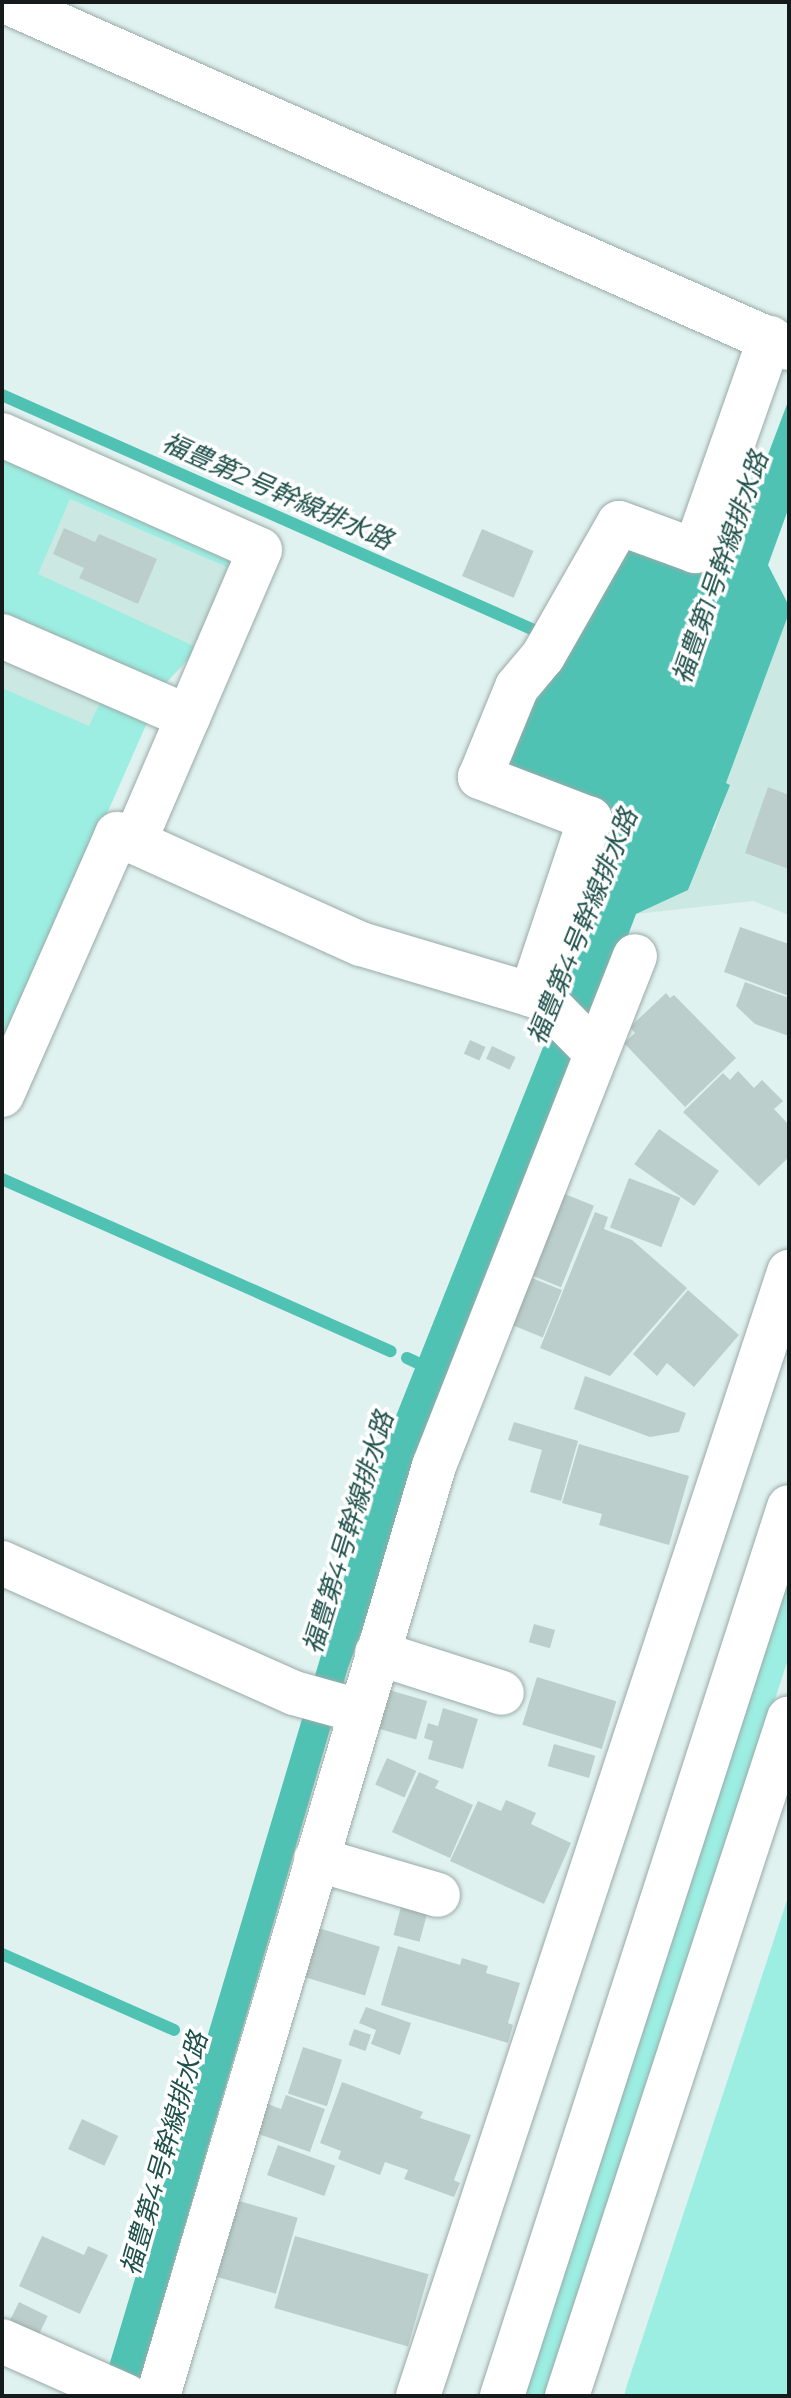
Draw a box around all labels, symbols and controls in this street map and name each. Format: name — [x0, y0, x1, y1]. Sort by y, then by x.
water label: 福豊第2号幹線排水路 — [157, 427, 397, 557]
water label: 福豊第1号幹線排水路 — [667, 448, 775, 688]
water label: 福豊第4号幹線排水路 — [521, 805, 645, 1049]
water label: 福豊第4号幹線排水路 — [297, 1408, 401, 1658]
water label: 福豊第4号幹線排水路 — [115, 2029, 215, 2279]

